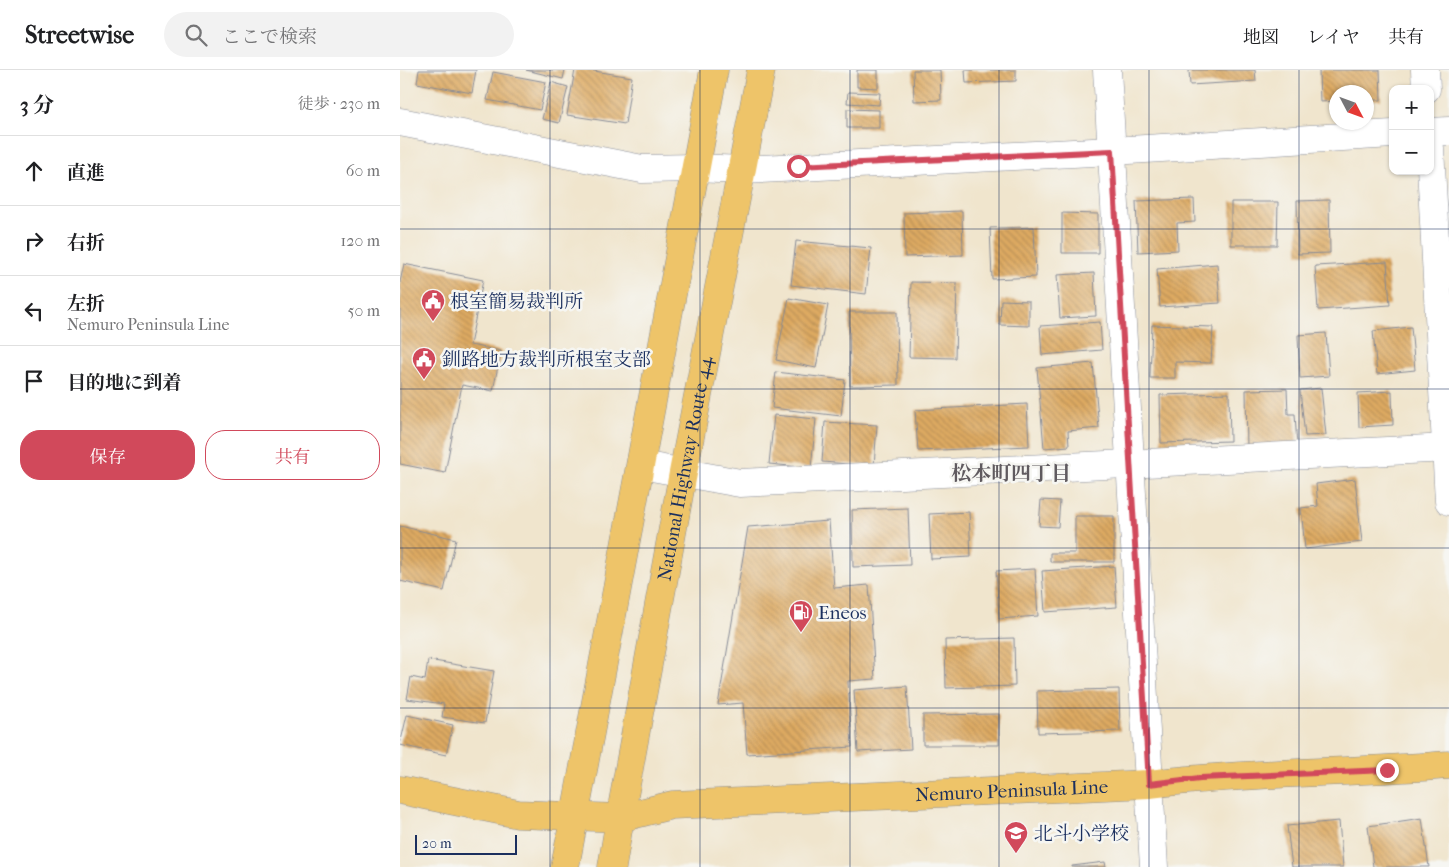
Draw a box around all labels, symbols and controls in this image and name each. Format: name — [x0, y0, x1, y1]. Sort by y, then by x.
search box — [164, 12, 514, 57]
text: Streetwise — [25, 21, 134, 49]
icon: search — [182, 21, 210, 49]
text: ここで検索 — [222, 26, 317, 48]
text: 地図 — [1243, 27, 1279, 48]
text: レイヤ — [1307, 27, 1360, 48]
text: 共有 — [1388, 27, 1424, 48]
north arrow — [1329, 85, 1374, 130]
map controls — [1389, 85, 1434, 175]
button: + — [1389, 85, 1434, 130]
text: 3 分 — [20, 93, 54, 117]
text: 徒歩 · 230 m — [298, 94, 380, 113]
button: − — [1389, 130, 1434, 175]
route start — [787, 155, 810, 178]
icon: ahead — [20, 157, 48, 185]
text: 60 m — [346, 161, 380, 180]
text: 直進 — [67, 162, 105, 184]
icon: right — [20, 227, 48, 255]
text: 120 m — [341, 231, 380, 250]
text: 右折 — [67, 232, 105, 254]
public building icon: 根室簡易裁判所 — [420, 288, 446, 322]
place label: 根室簡易裁判所 — [450, 291, 583, 313]
text: 左折 — [67, 293, 105, 315]
icon: left — [20, 297, 48, 325]
text: 50 m — [348, 301, 380, 320]
text: Nemuro Peninsula Line — [67, 315, 229, 334]
public building icon: 釧路地方裁判所根室支部 — [411, 346, 437, 380]
place label: 釧路地方裁判所根室支部 — [442, 349, 651, 371]
street label: National Highway Route 44 — [654, 354, 717, 583]
icon: arrive — [20, 367, 48, 395]
text: 目的地に到着 — [67, 372, 181, 394]
button: 保存 — [20, 430, 195, 480]
button: 共有 — [205, 430, 380, 480]
district label: 松本町四丁目 — [951, 462, 1071, 485]
fuel station icon: Eneos — [788, 599, 814, 633]
place label: Eneos — [818, 602, 867, 624]
route end — [1376, 759, 1399, 782]
street label: Nemuro Peninsula Line — [915, 776, 1109, 806]
school or university icon: 北斗小学校 — [1003, 820, 1029, 854]
place label: 北斗小学校 — [1034, 823, 1129, 845]
scale bar — [415, 832, 518, 855]
text: 20 m — [422, 835, 452, 852]

